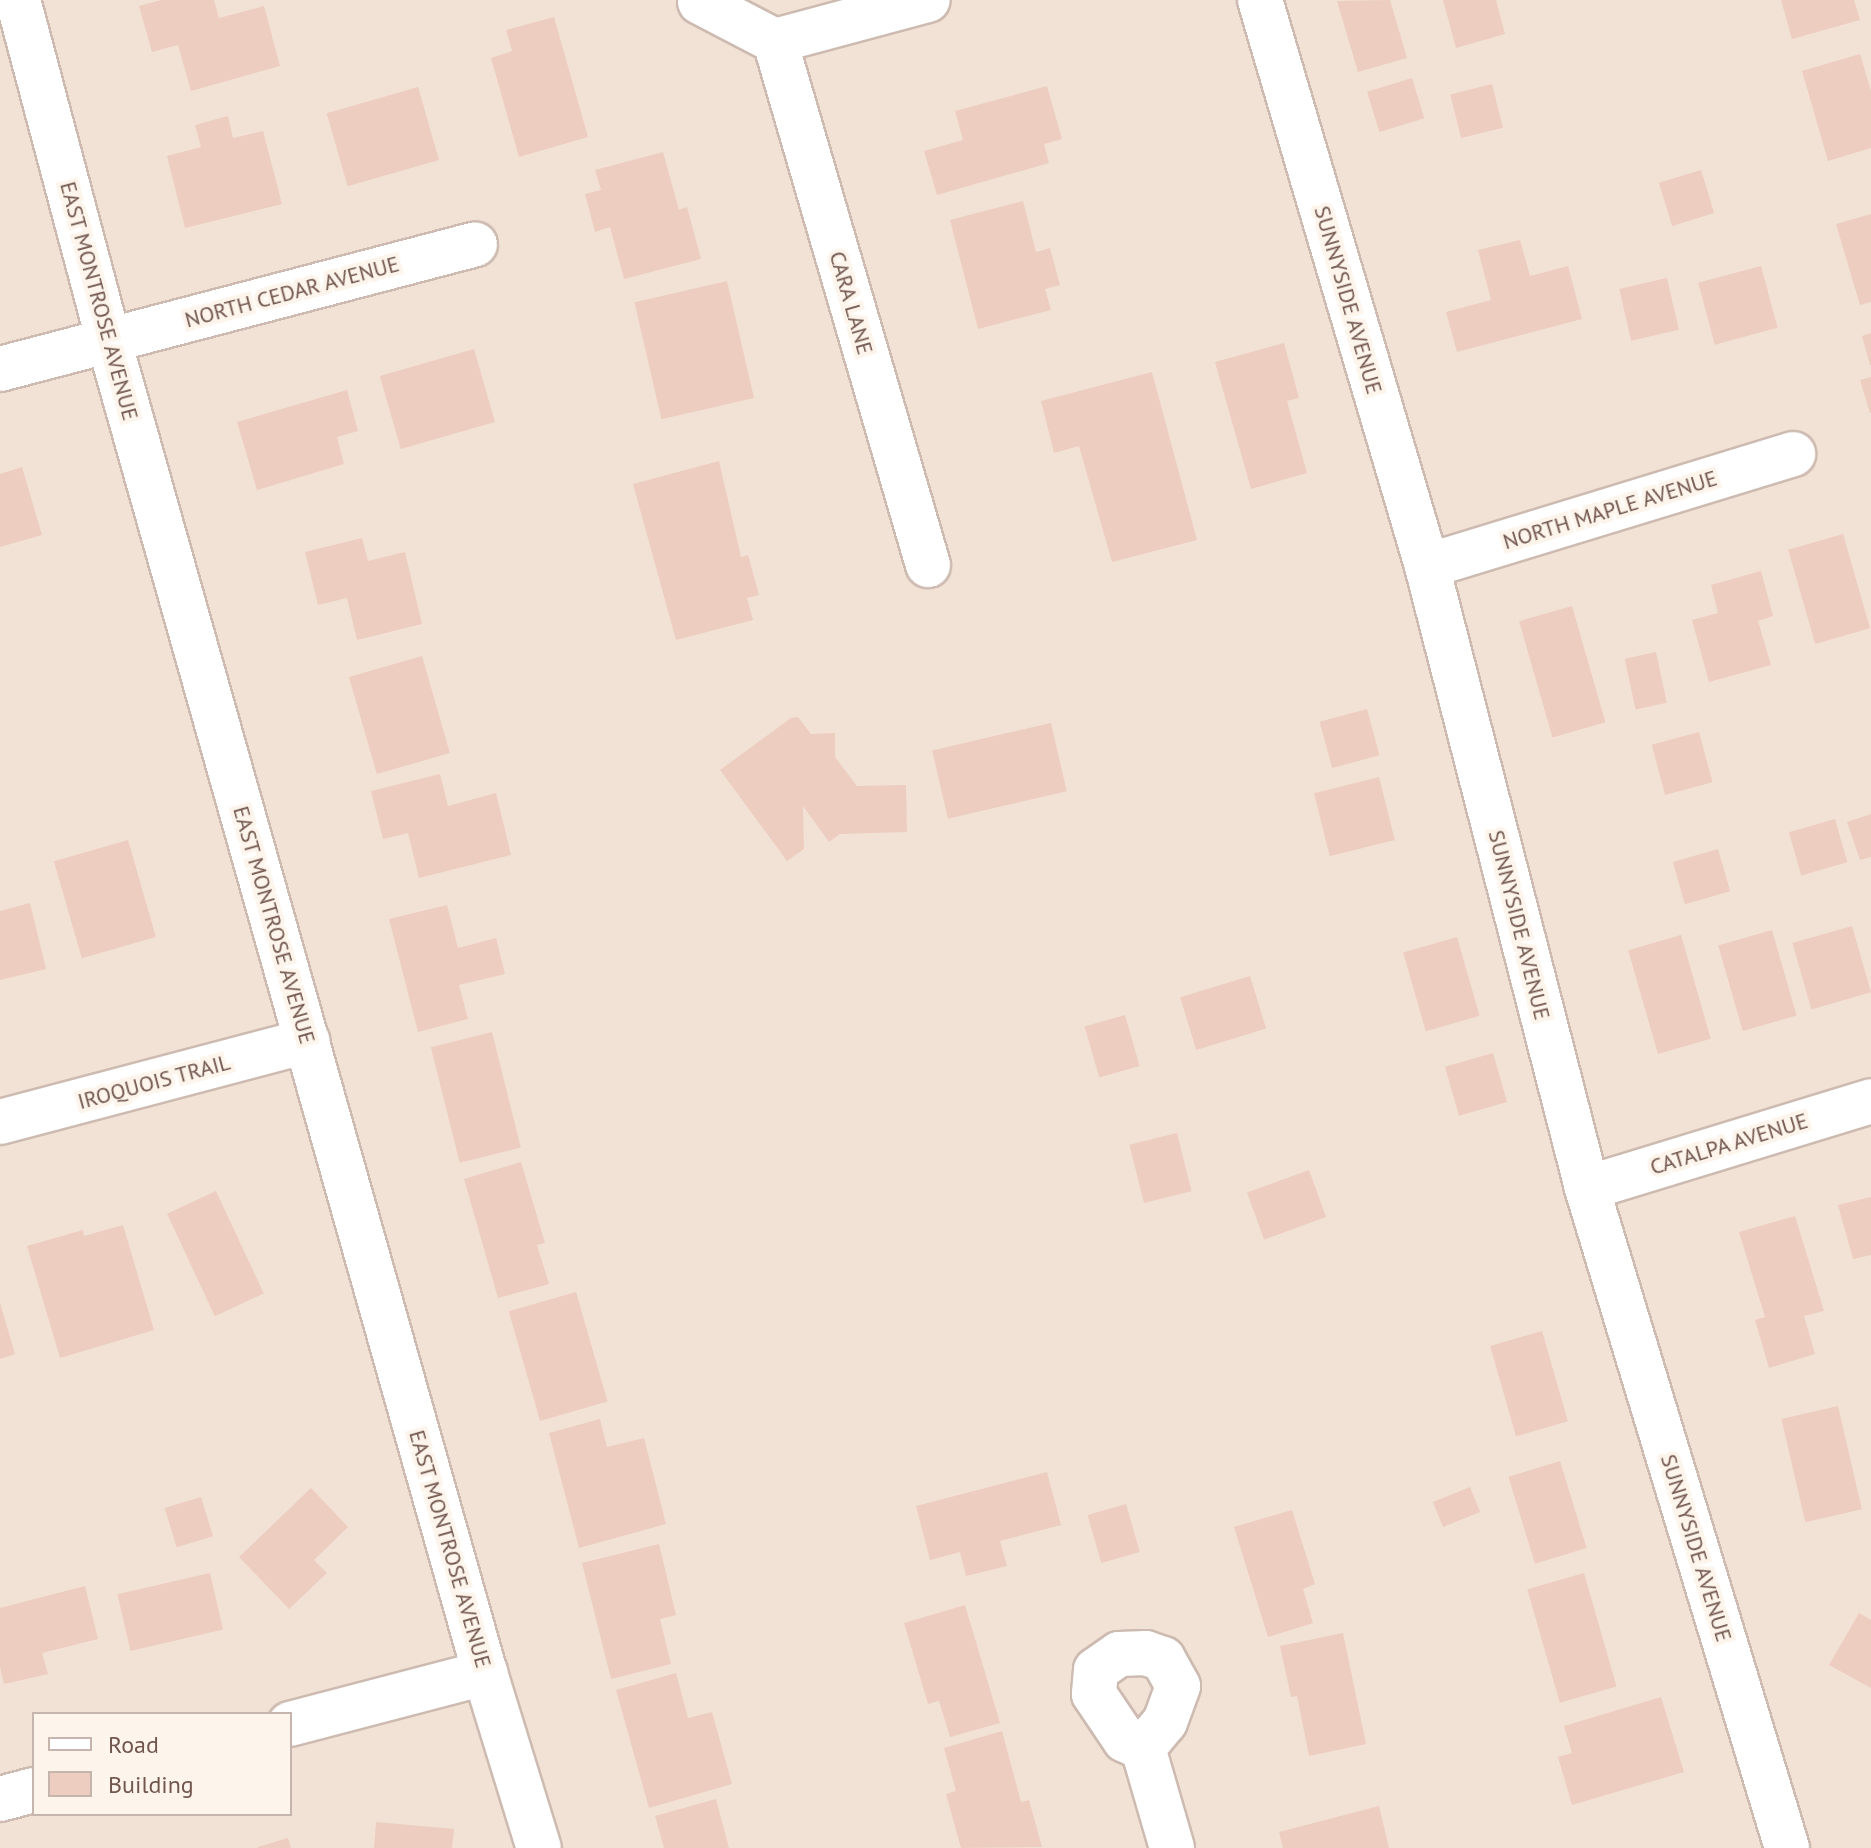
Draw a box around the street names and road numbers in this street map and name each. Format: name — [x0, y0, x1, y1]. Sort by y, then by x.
street label: EAST MONTROSE AVENUE — [54, 178, 144, 424]
street label: SUNNYSIDE AVENUE — [1308, 203, 1388, 397]
street label: CARA LANE — [824, 248, 878, 358]
street label: NORTH CEDAR AVENUE — [182, 251, 402, 333]
street label: NORTH MAPLE AVENUE — [1499, 465, 1721, 555]
street label: EAST MONTROSE AVENUE — [227, 802, 321, 1048]
street label: SUNNYSIDE AVENUE — [1483, 827, 1555, 1023]
street label: IROQUOIS TRAIL — [75, 1049, 233, 1115]
street label: CATALPA AVENUE — [1646, 1107, 1812, 1181]
street label: EAST MONTROSE AVENUE — [403, 1426, 497, 1672]
street label: SUNNYSIDE AVENUE — [1655, 1451, 1737, 1645]

